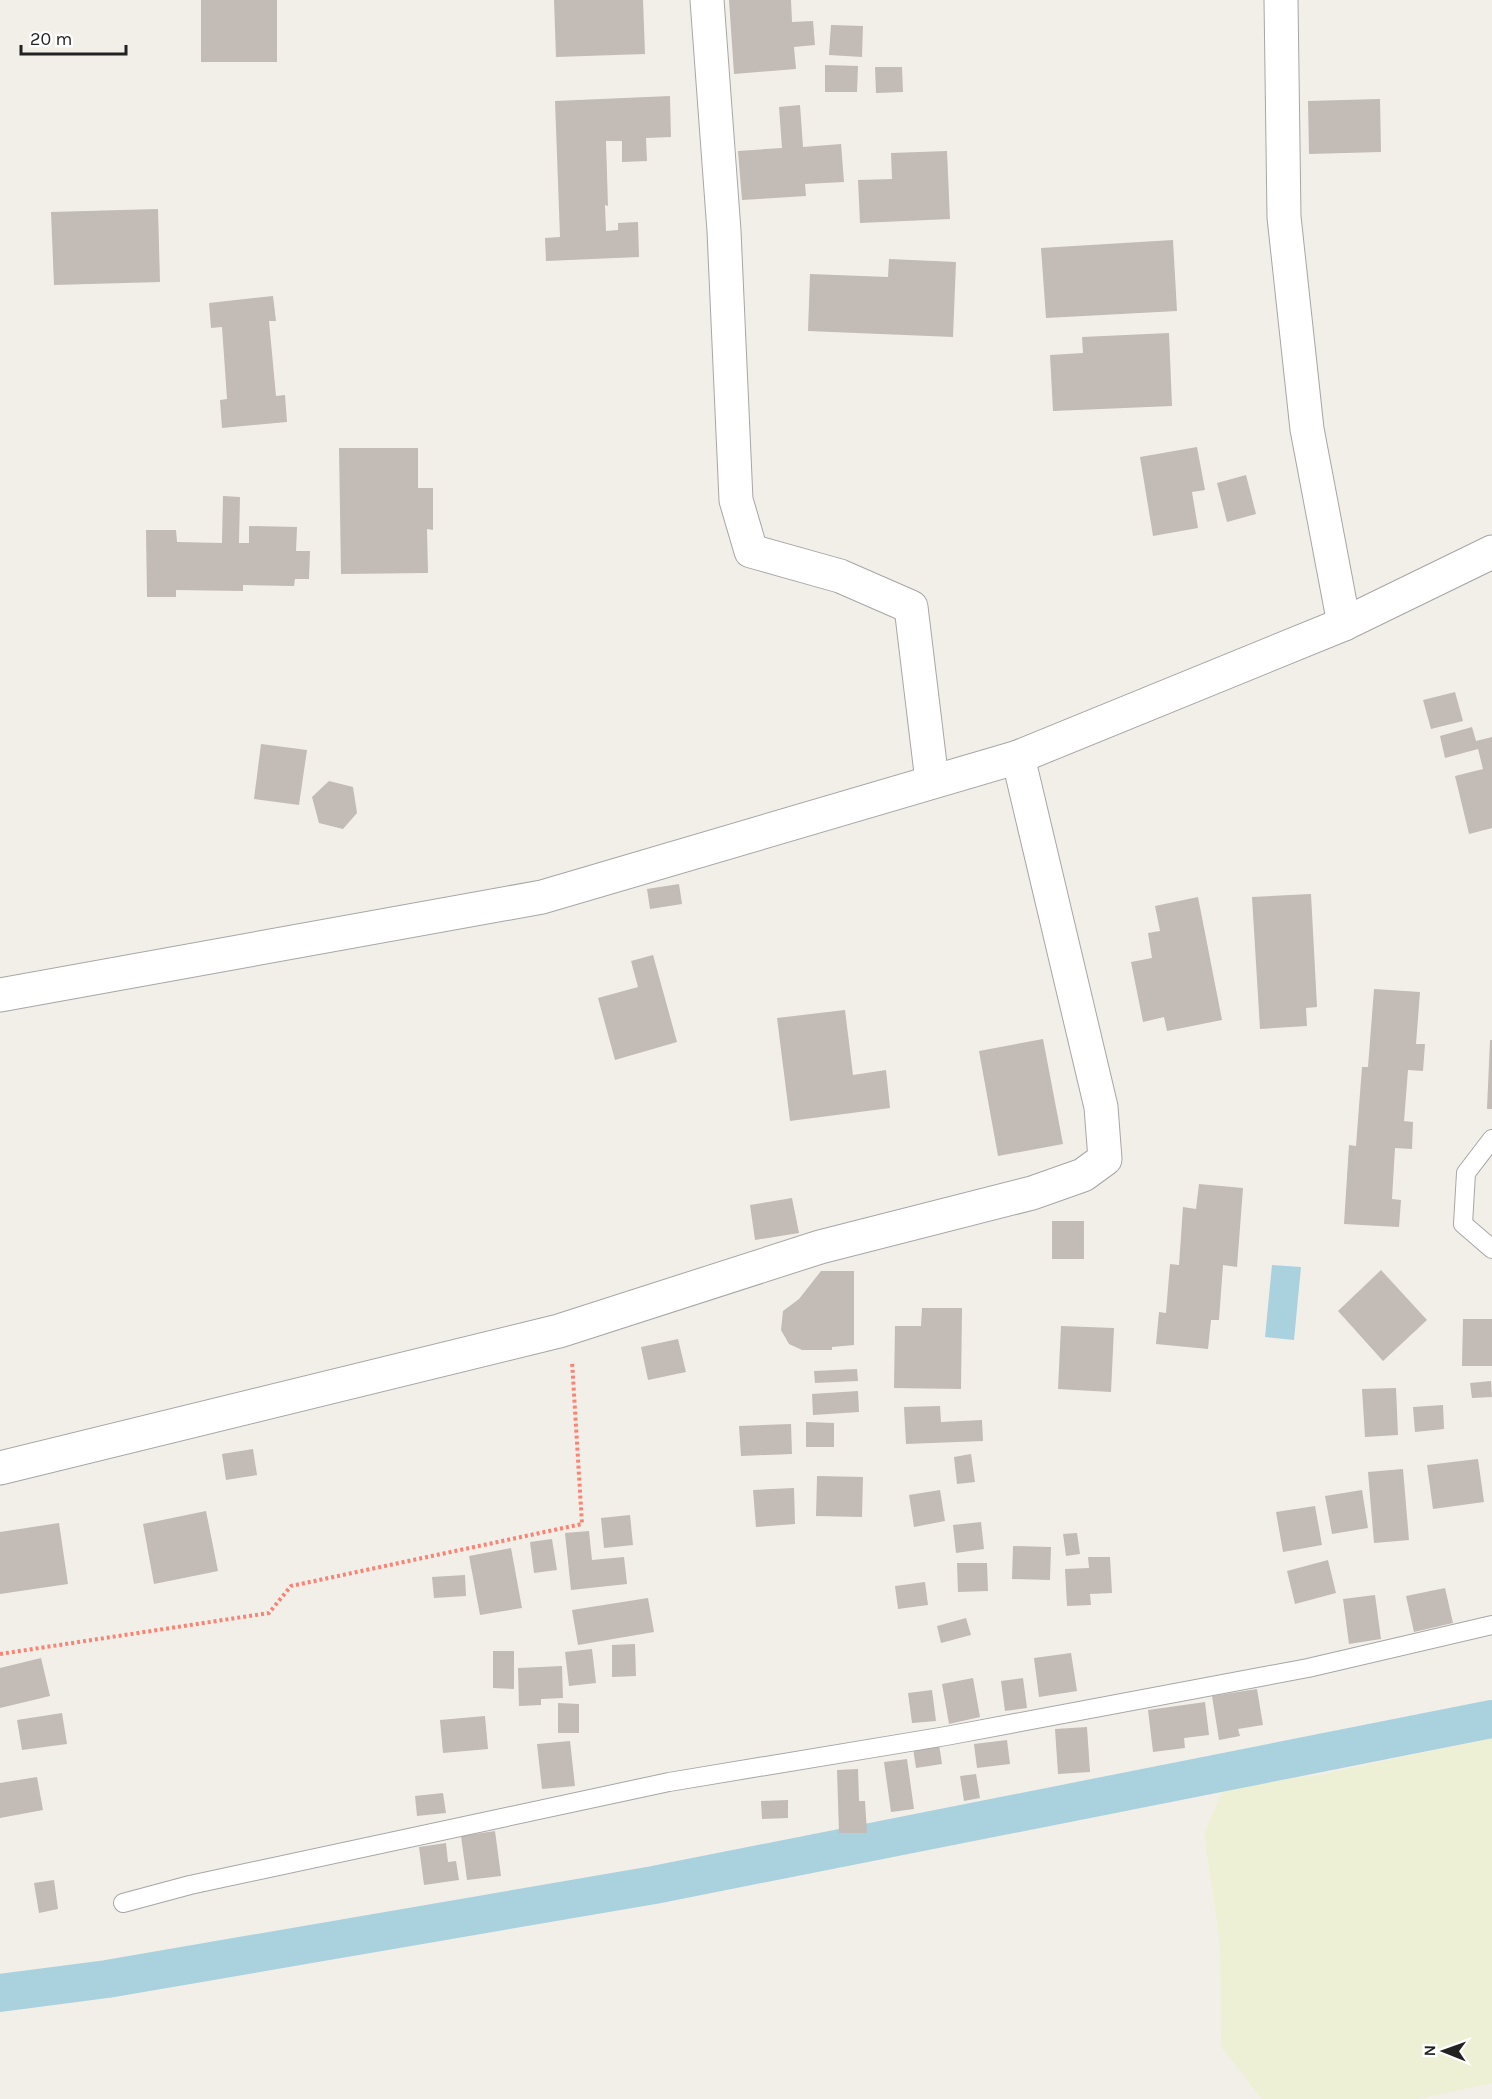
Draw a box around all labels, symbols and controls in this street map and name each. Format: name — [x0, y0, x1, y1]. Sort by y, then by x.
scale bar — [21, 18, 126, 56]
text: 20 m — [30, 28, 72, 50]
north arrow — [1414, 2021, 1474, 2081]
text: N — [1420, 2045, 1439, 2057]

